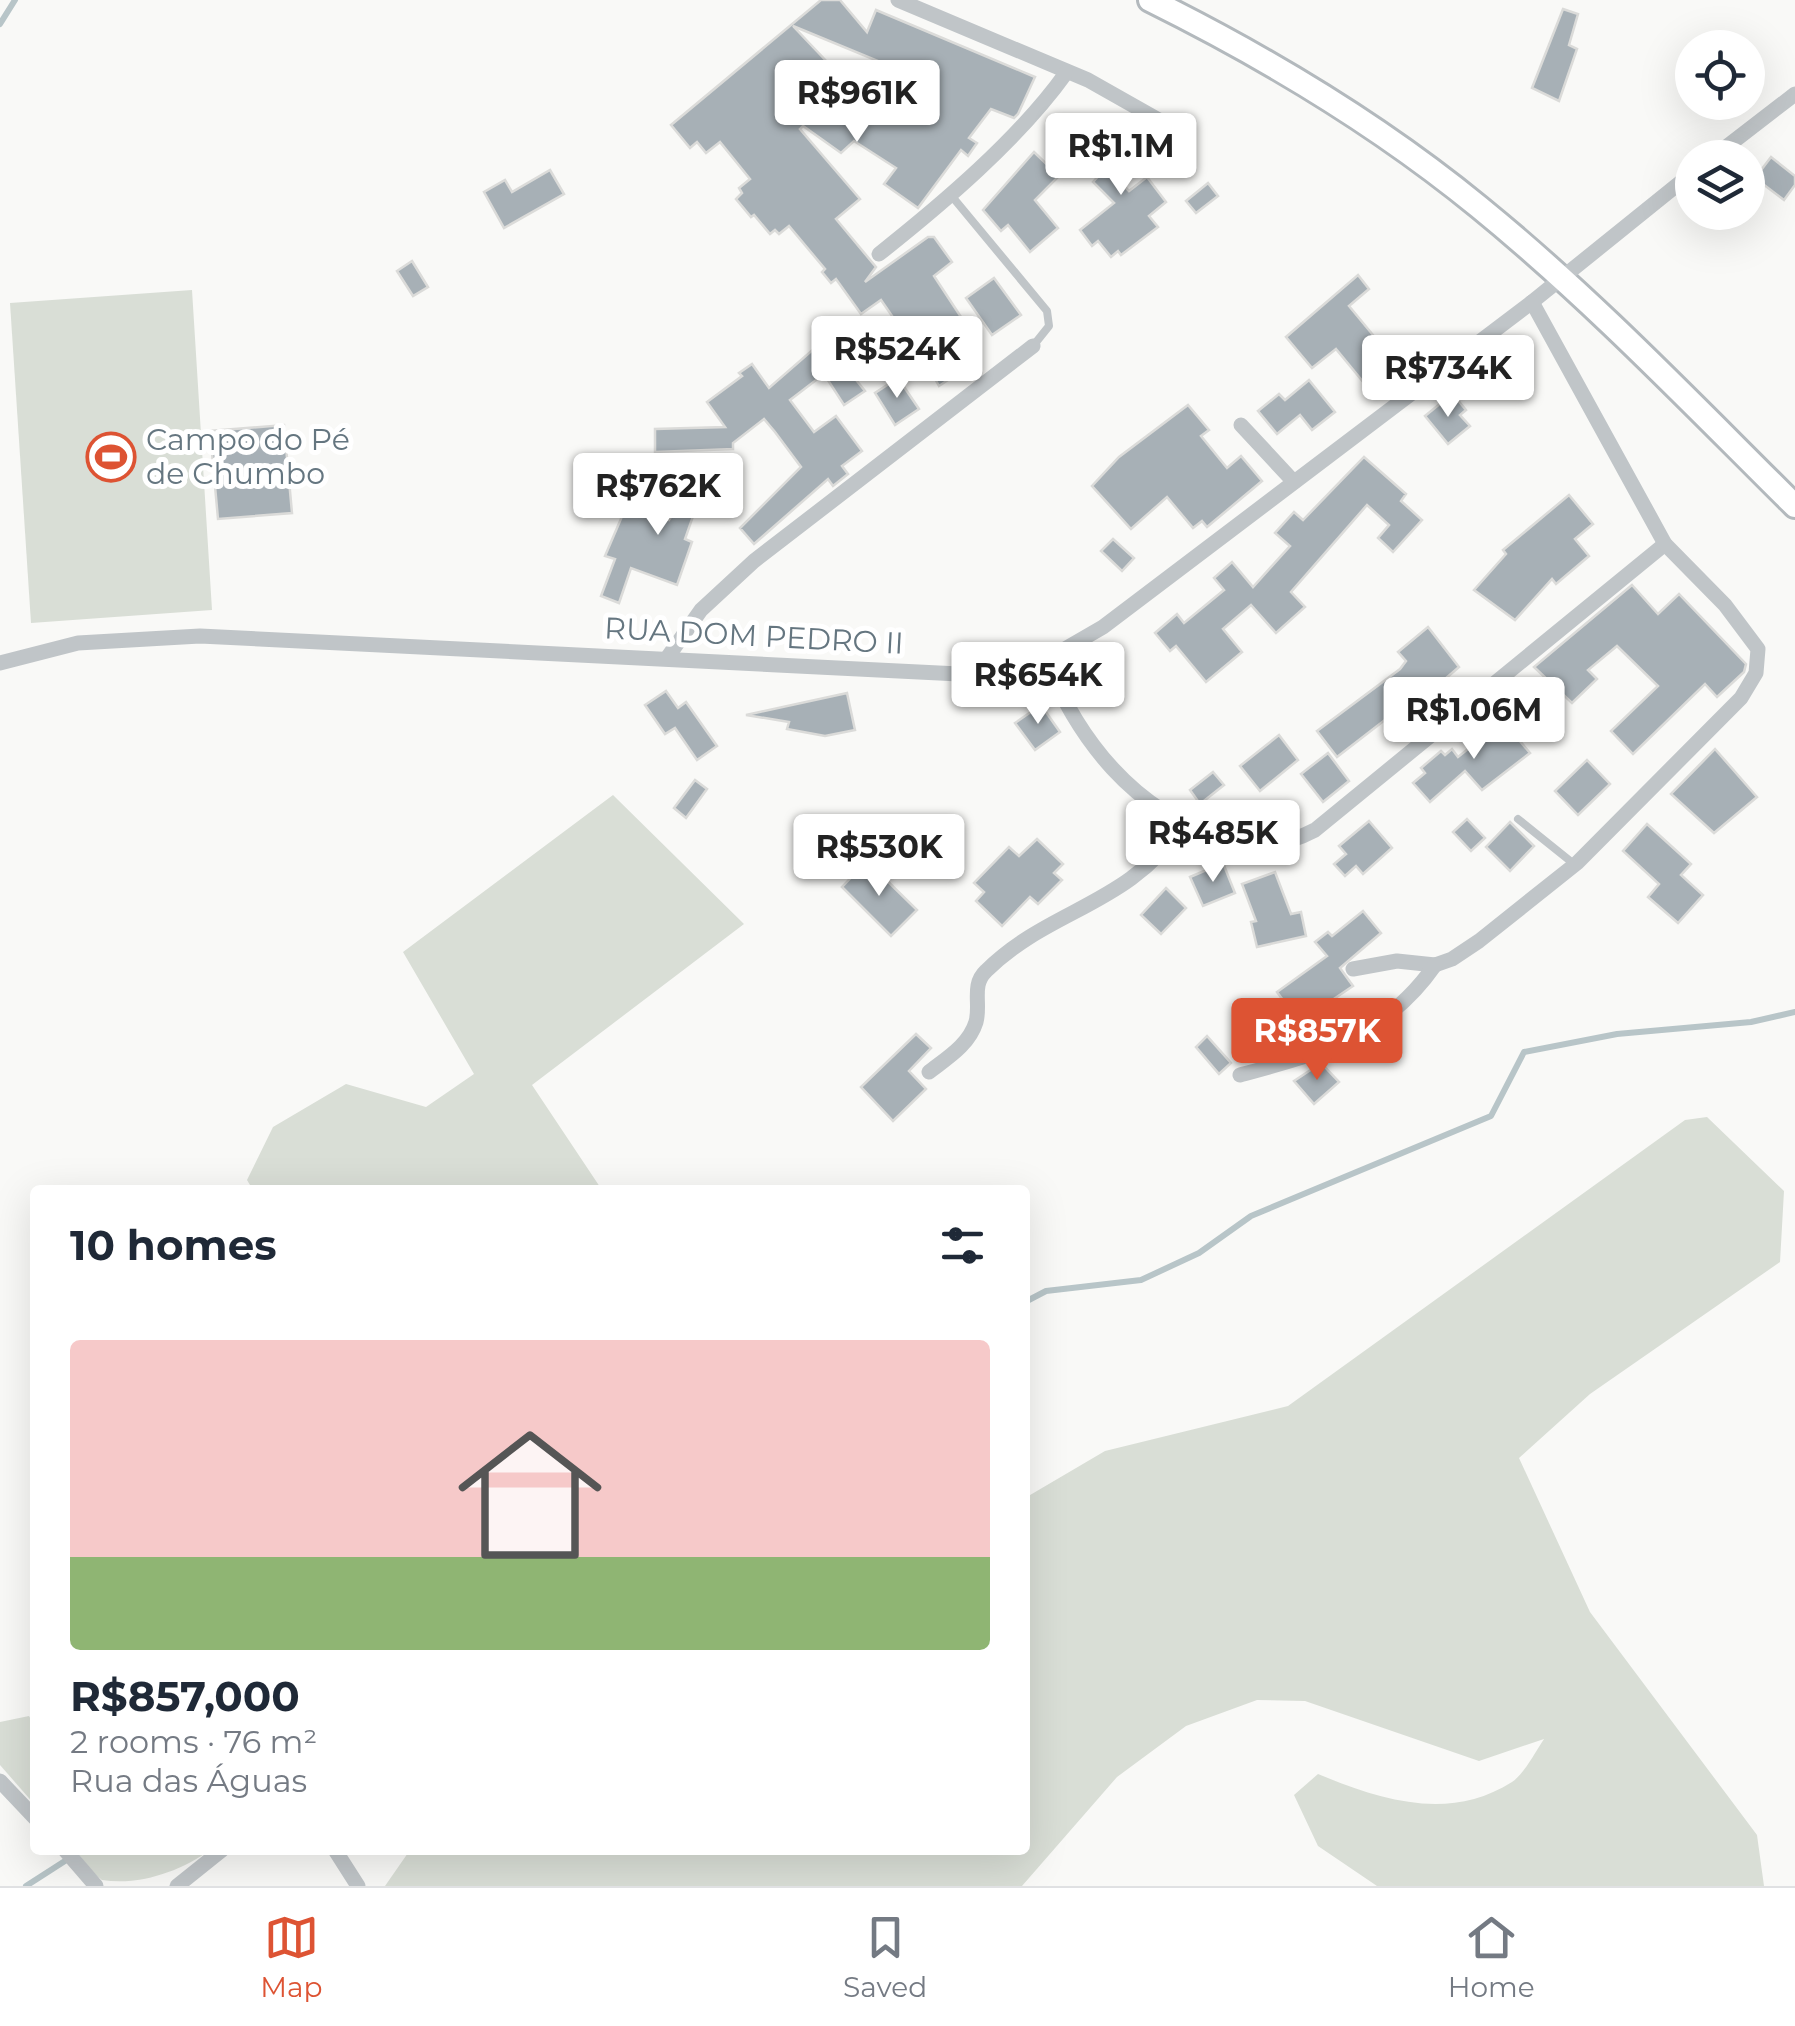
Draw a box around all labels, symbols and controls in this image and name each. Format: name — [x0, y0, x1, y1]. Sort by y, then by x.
map controls — [1675, 30, 1765, 230]
button: locate — [1675, 30, 1765, 120]
pin: R$961K — [776, 60, 938, 145]
text: R$961K — [797, 73, 917, 112]
pin: R$1.1M — [1040, 113, 1202, 198]
text: R$1.1M — [1067, 126, 1175, 165]
button: layers — [1675, 140, 1765, 230]
pin: R$524K — [816, 316, 978, 401]
text: R$524K — [833, 329, 961, 368]
pin: R$734K — [1367, 335, 1529, 420]
text: R$734K — [1384, 348, 1512, 387]
place label: Campo do Pé de Chumbo — [146, 421, 350, 492]
sports icon: Campo do Pé de Chumbo — [85, 431, 137, 483]
pin: R$762K — [577, 453, 739, 538]
text: R$762K — [595, 466, 721, 505]
street label: RUA DOM PEDRO II — [603, 609, 905, 662]
pin: R$654K — [957, 642, 1119, 727]
text: R$654K — [973, 655, 1103, 694]
pin: R$1.06M — [1382, 677, 1566, 762]
text: R$1.06M — [1406, 690, 1542, 729]
pin: R$485K — [1132, 800, 1294, 885]
text: R$485K — [1148, 813, 1278, 852]
pin: R$530K — [798, 814, 960, 899]
text: R$530K — [815, 827, 943, 866]
pin: R$857K — [1236, 998, 1398, 1083]
text: R$857K — [1253, 1011, 1381, 1050]
icon: filters — [935, 1218, 990, 1273]
text: 10 homes — [70, 1219, 277, 1271]
icon: home — [440, 1405, 620, 1585]
text: R$857,000 — [70, 1670, 300, 1722]
text: 2 rooms · 76 m² — [70, 1722, 317, 1761]
text: Rua das Águas — [70, 1761, 307, 1800]
tab: Map — [260, 1910, 323, 2004]
tab: Saved — [843, 1910, 927, 2004]
tab: Home — [1448, 1910, 1535, 2004]

